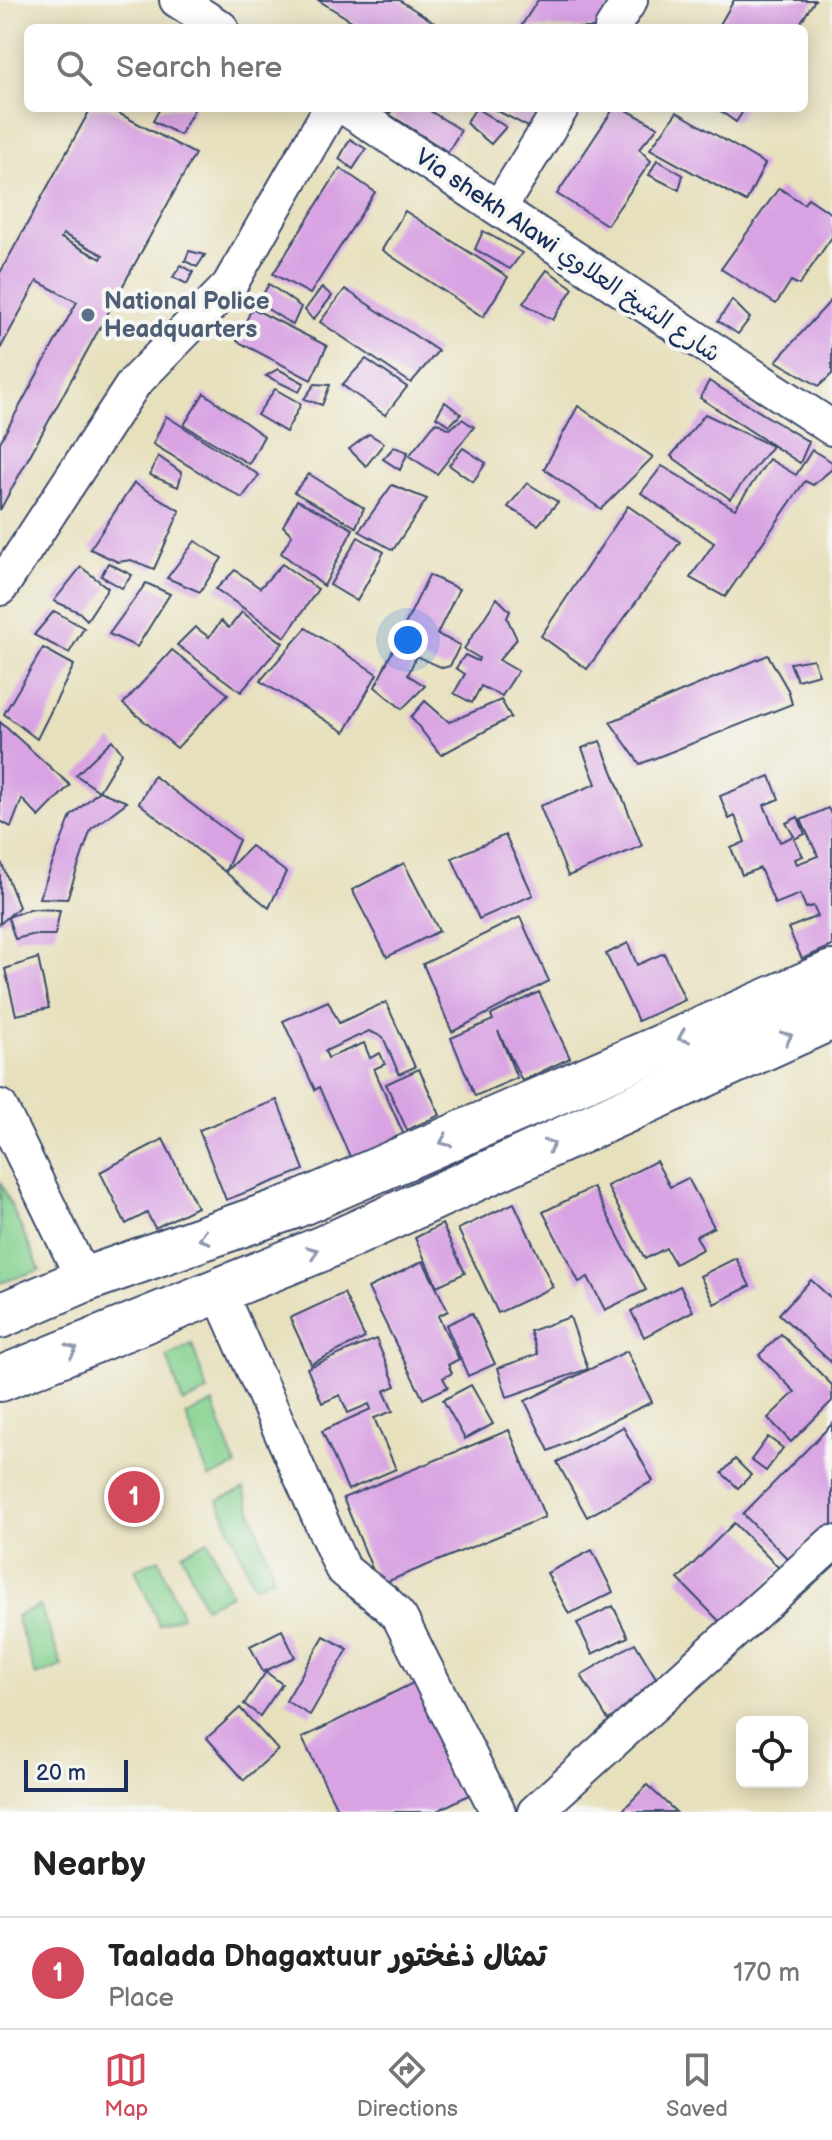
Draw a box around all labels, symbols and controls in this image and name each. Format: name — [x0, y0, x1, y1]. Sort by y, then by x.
search box — [24, 24, 808, 112]
icon: search — [52, 46, 96, 90]
text: Search here — [116, 50, 282, 86]
street label: Via shekh Alawi شارع الشيخ العلاوي — [409, 142, 726, 370]
place label: National Police Headquarters — [104, 287, 270, 344]
marker: National Police Headquarters — [79, 306, 97, 324]
your location — [388, 620, 428, 660]
one-way arrow — [677, 1028, 692, 1044]
one-way arrow — [779, 1031, 793, 1047]
one-way arrow — [439, 1131, 453, 1147]
one-way arrow — [542, 1139, 556, 1155]
one-way arrow — [198, 1228, 212, 1244]
one-way arrow — [305, 1245, 319, 1262]
one-way arrow — [64, 1343, 78, 1360]
pin: 1 — [108, 1467, 160, 1527]
map controls — [736, 1716, 808, 1788]
button: locate — [736, 1716, 808, 1788]
scale bar — [24, 1756, 128, 1792]
text: 20 m — [36, 1760, 86, 1787]
text: Nearby — [32, 1844, 146, 1885]
text: Taalada Dhagaxtuur تمثال ذغختور — [108, 1939, 547, 1975]
text: 1 — [53, 1958, 63, 1989]
text: 170 m — [733, 1958, 800, 1989]
text: Place — [108, 1983, 174, 2014]
tab: Map — [104, 2048, 148, 2123]
tab: Directions — [357, 2048, 458, 2123]
tab: Saved — [666, 2048, 728, 2123]

